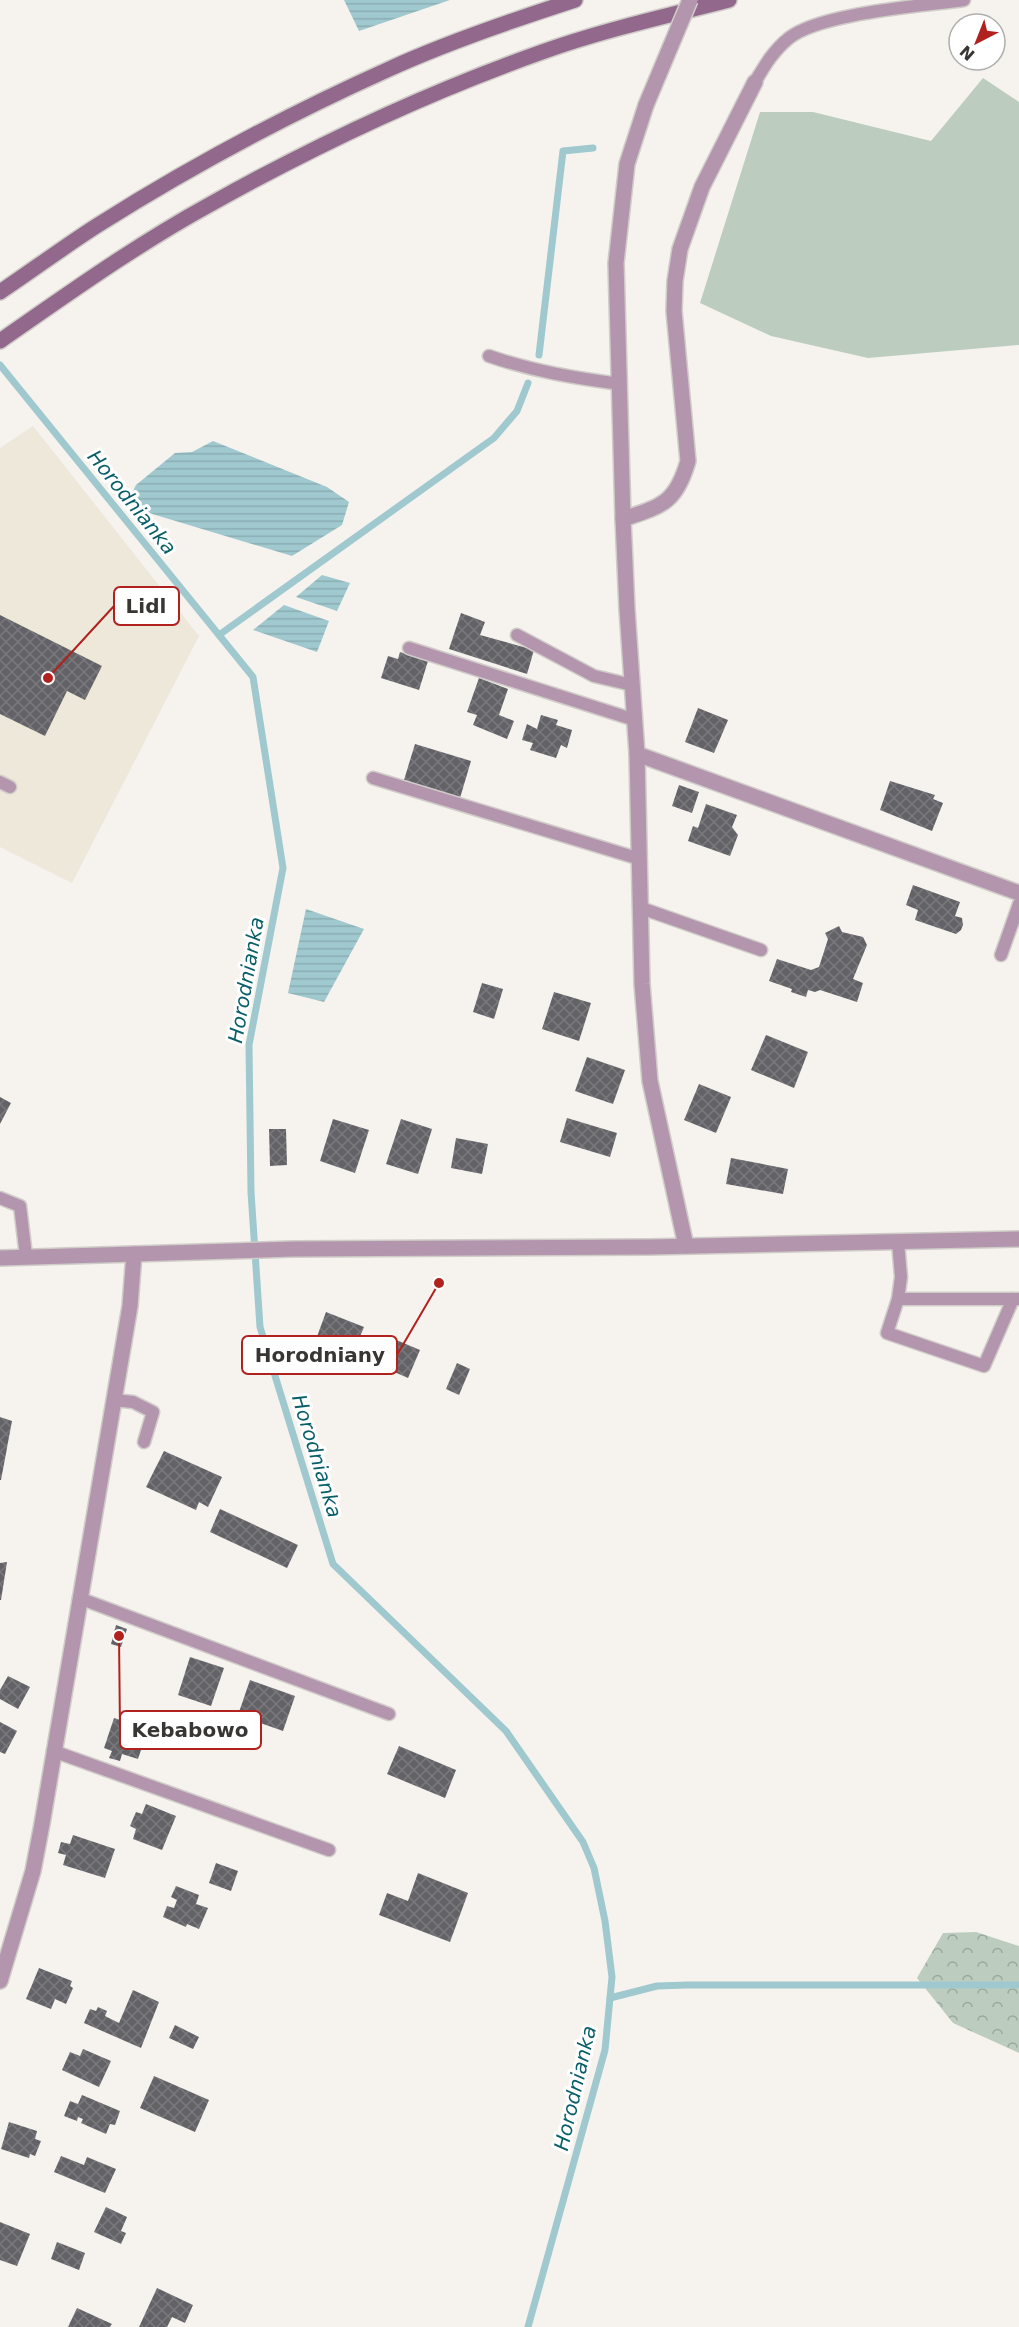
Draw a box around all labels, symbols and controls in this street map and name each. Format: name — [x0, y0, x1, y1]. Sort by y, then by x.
north arrow — [947, 12, 1007, 72]
text: N — [956, 41, 979, 64]
water label: Horodnianka — [83, 445, 181, 559]
callout: Lidl — [114, 587, 179, 625]
text: Lidl — [126, 594, 166, 618]
water label: Horodnianka — [223, 915, 269, 1045]
callout: Horodniany — [242, 1336, 397, 1374]
text: Horodniany — [255, 1343, 385, 1367]
water label: Horodnianka — [287, 1392, 347, 1520]
callout: Kebabowo — [120, 1711, 261, 1749]
text: Kebabowo — [132, 1718, 248, 1742]
water label: Horodnianka — [549, 2023, 601, 2153]

